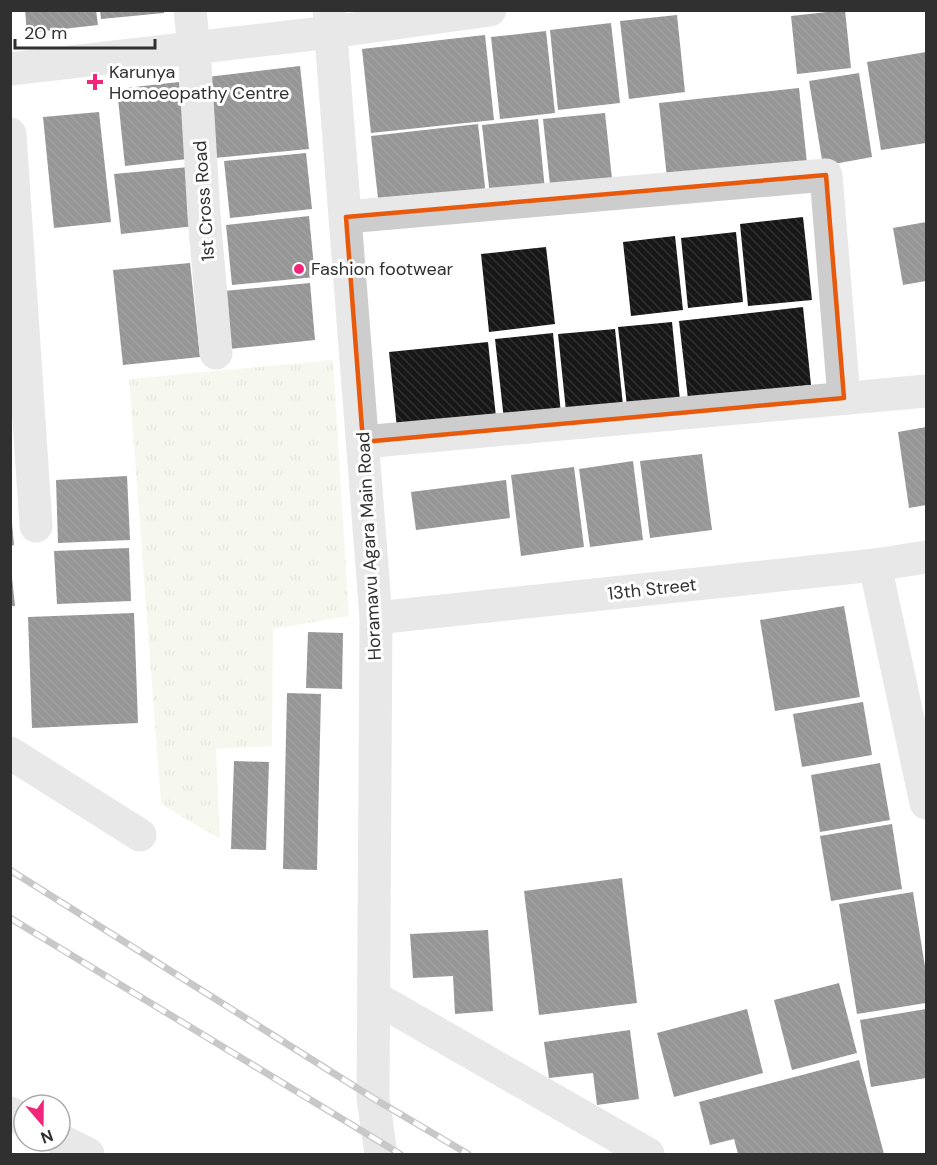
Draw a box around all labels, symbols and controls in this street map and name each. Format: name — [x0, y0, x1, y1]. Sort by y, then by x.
scale bar — [15, 12, 154, 50]
text: 20 m — [24, 21, 67, 45]
place label: Karunya Homoeopathy Centre — [109, 60, 289, 105]
marker: Karunya Homoeopathy Centre — [86, 73, 104, 91]
street label: 1st Cross Road — [188, 140, 220, 262]
place label: Fashion footwear — [311, 257, 454, 281]
marker: Fashion footwear — [292, 262, 306, 276]
street label: Horamavu Agara Main Road — [351, 431, 387, 661]
street label: 13th Street — [606, 572, 698, 606]
north arrow — [12, 1093, 72, 1153]
text: N — [38, 1125, 56, 1148]

